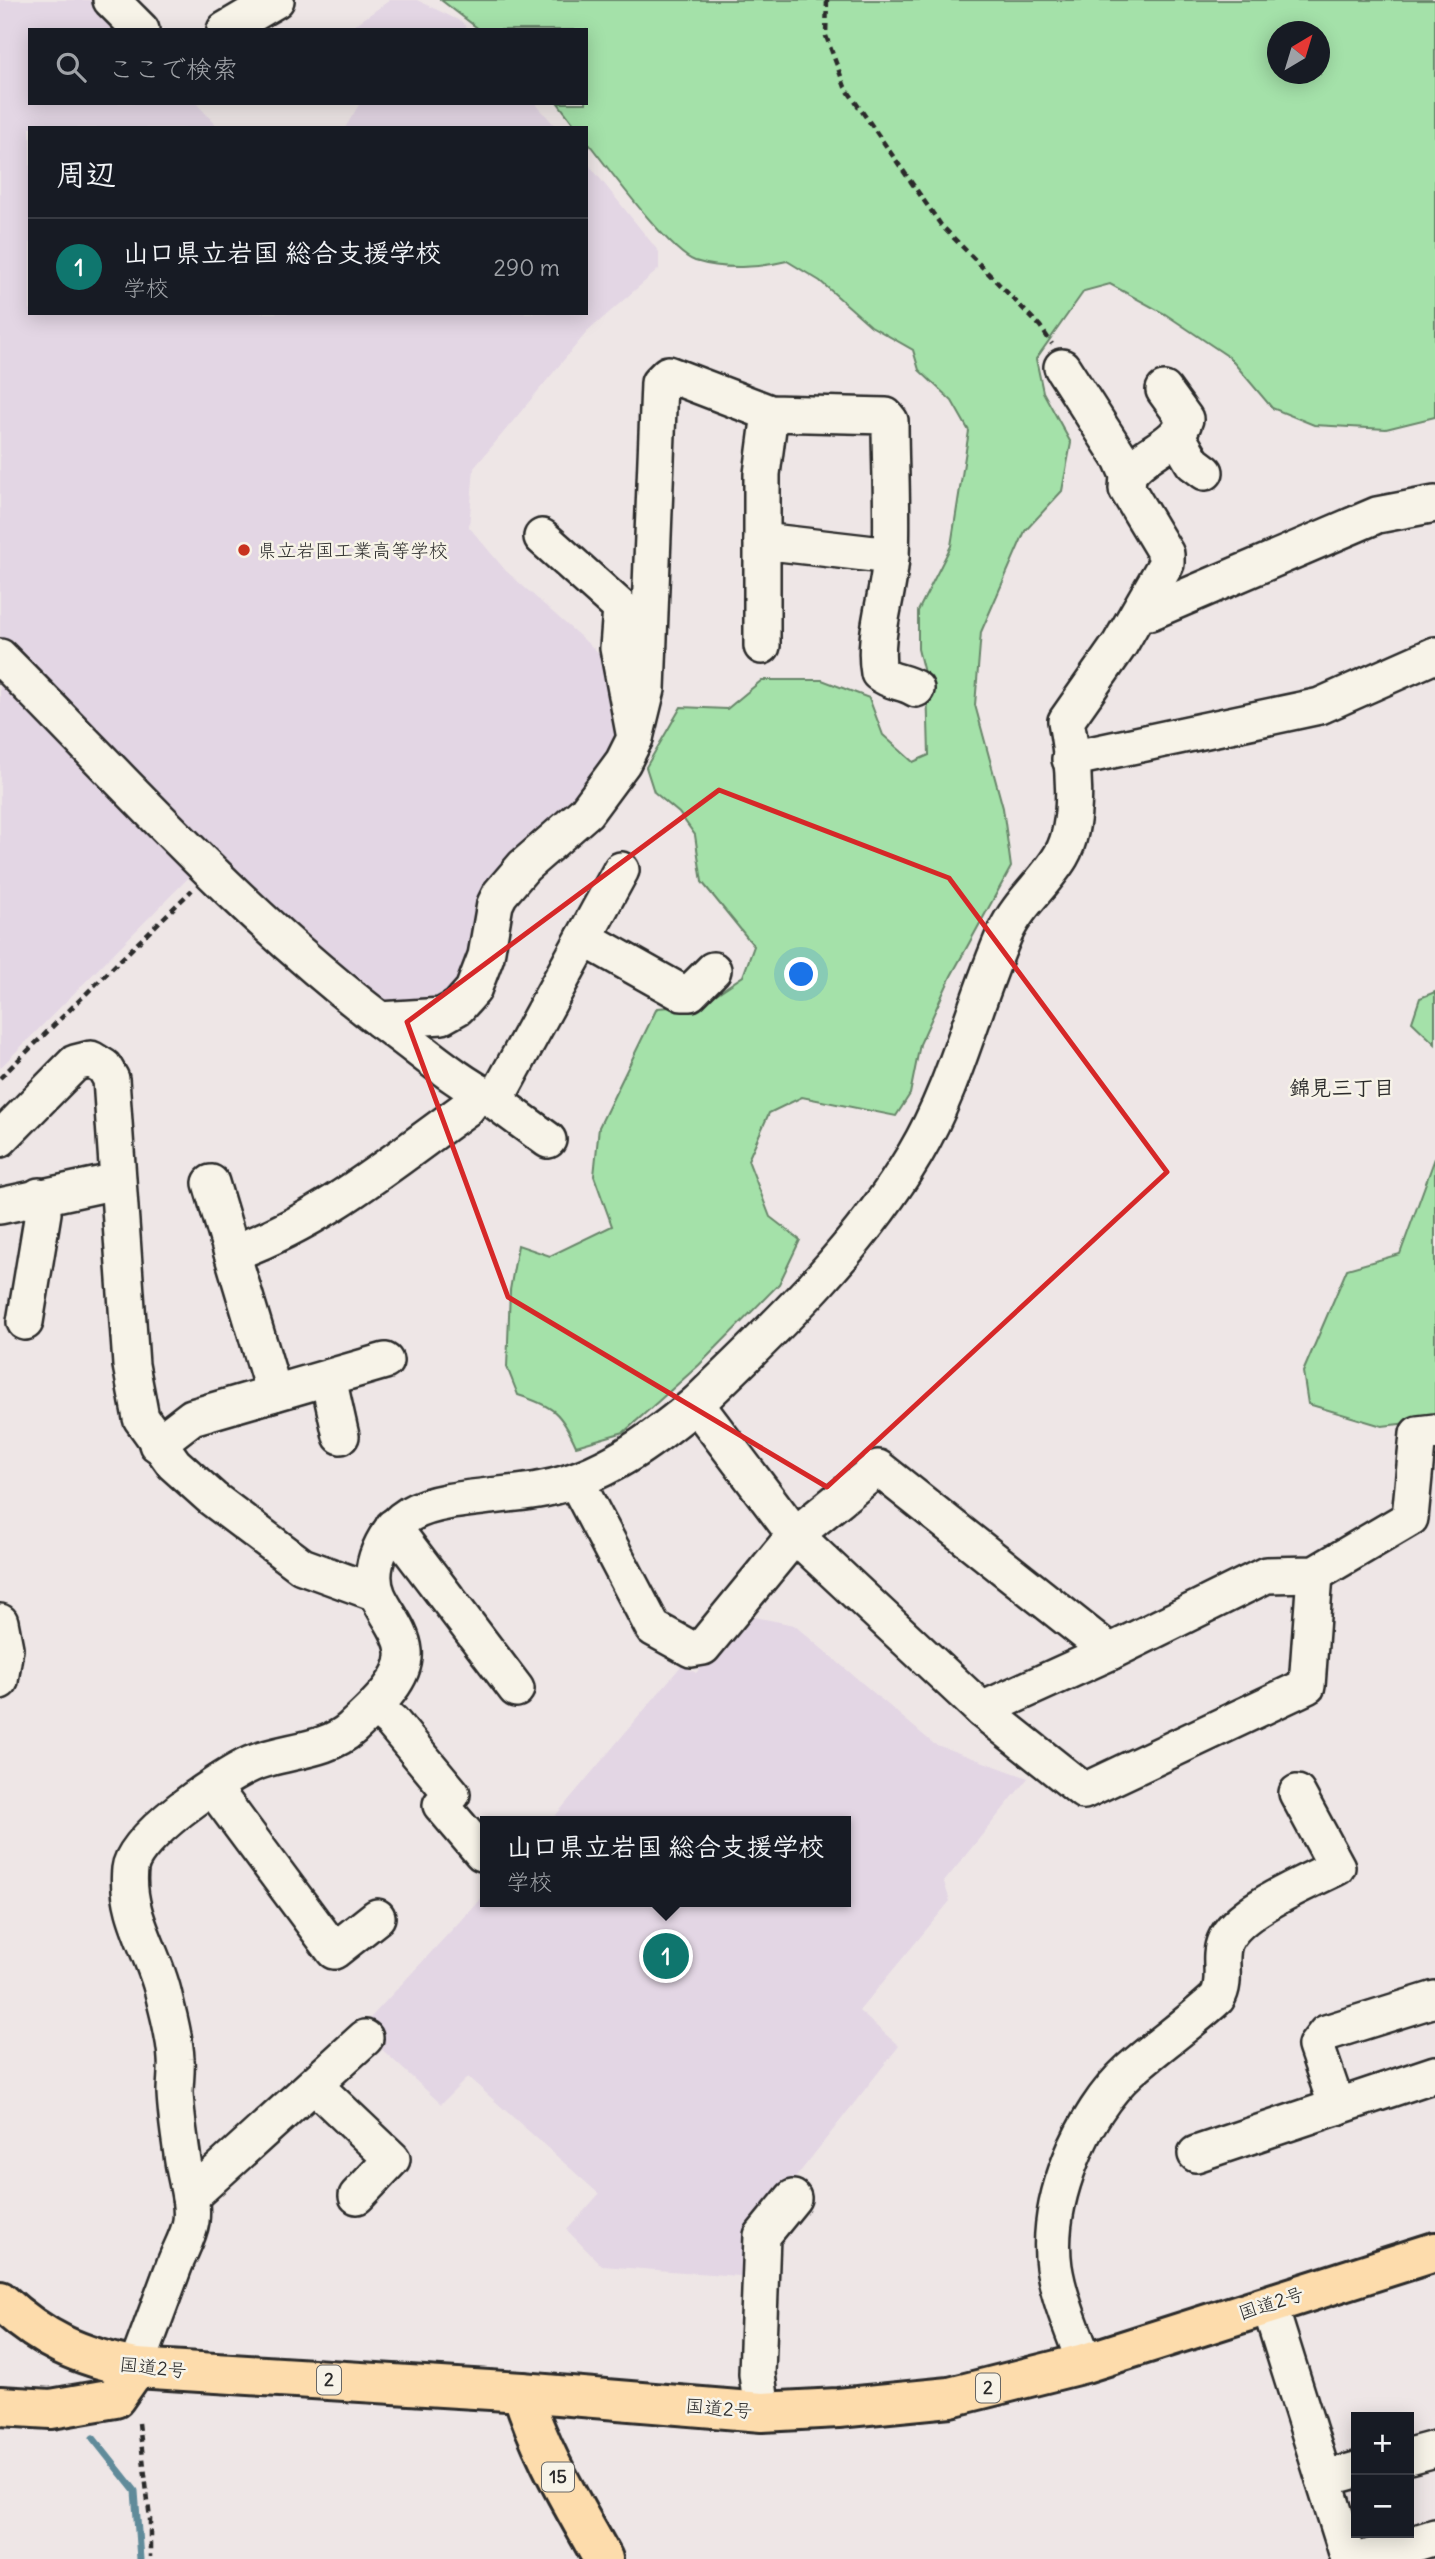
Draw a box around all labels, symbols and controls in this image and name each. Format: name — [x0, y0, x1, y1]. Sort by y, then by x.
north arrow — [1267, 21, 1330, 84]
search box — [28, 28, 588, 105]
icon: search — [52, 48, 90, 86]
text: ここで検索 — [108, 52, 238, 85]
text: 周辺 — [56, 155, 116, 193]
text: 山口県立岩国 総合支援学校 — [123, 236, 441, 269]
text: 1 — [74, 253, 84, 282]
text: 290 m — [493, 253, 560, 282]
text: 学校 — [123, 273, 169, 302]
place label: 県立岩国工業高等学校 — [258, 538, 448, 562]
marker: 県立岩国工業高等学校 — [236, 542, 252, 558]
your location — [784, 957, 818, 991]
district label: 錦見三丁目 — [1290, 1074, 1395, 1101]
popup — [480, 1816, 851, 1907]
text: 山口県立岩国 総合支援学校 — [506, 1830, 825, 1863]
text: 学校 — [506, 1867, 552, 1896]
pin: 1 — [643, 1930, 689, 1982]
street label: 国道2号 — [1235, 2281, 1307, 2325]
street label: 国道2号 — [118, 2352, 188, 2382]
road number: 2 — [317, 2366, 341, 2394]
road number: 2 — [976, 2374, 1000, 2402]
street label: 国道2号 — [684, 2393, 754, 2423]
map controls — [1351, 2412, 1414, 2538]
button: + — [1351, 2412, 1414, 2475]
road number: 15 — [542, 2462, 574, 2491]
button: − — [1351, 2475, 1414, 2538]

